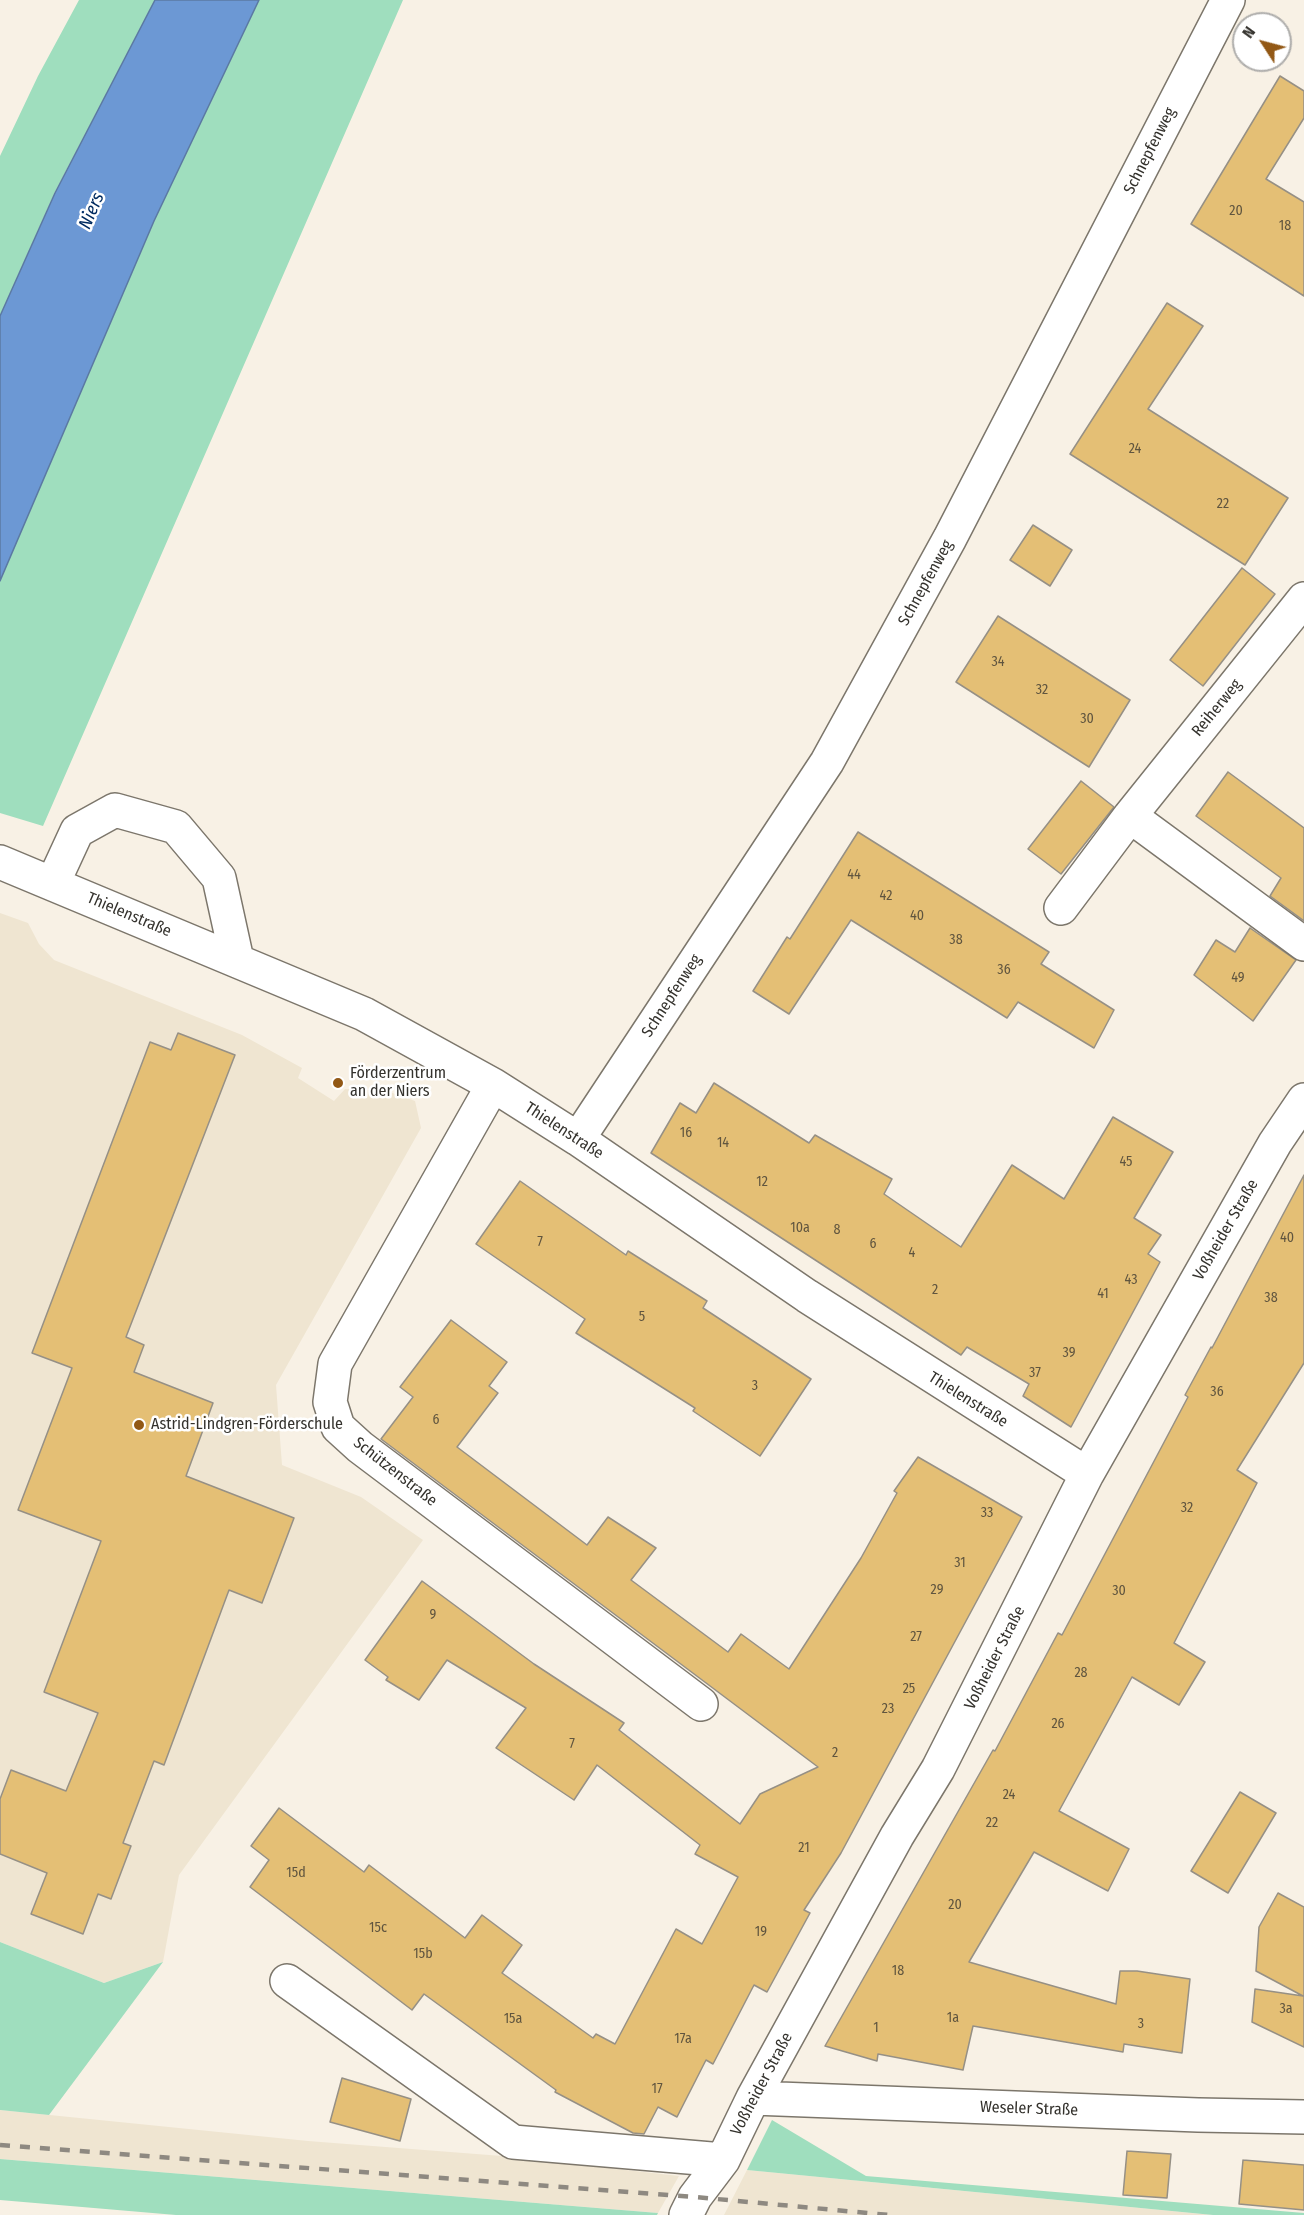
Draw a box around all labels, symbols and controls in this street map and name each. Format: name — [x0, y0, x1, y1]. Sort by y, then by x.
north arrow — [1232, 12, 1292, 72]
text: N — [1238, 23, 1259, 42]
street label: Schnepfenweg — [1120, 104, 1180, 198]
water label: Niers — [75, 189, 109, 233]
house number: 20 — [1229, 203, 1243, 219]
house number: 18 — [1279, 218, 1291, 234]
house number: 24 — [1129, 441, 1141, 457]
house number: 22 — [1217, 496, 1229, 512]
street label: Schnepfenweg — [895, 537, 957, 629]
house number: 34 — [991, 654, 1005, 670]
street label: Reiherweg — [1188, 675, 1246, 741]
house number: 32 — [1036, 682, 1048, 698]
house number: 30 — [1080, 711, 1094, 727]
house number: 44 — [847, 867, 861, 883]
house number: 42 — [880, 888, 892, 904]
street label: Thielenstraße — [84, 889, 174, 941]
house number: 40 — [910, 908, 924, 924]
house number: 38 — [949, 932, 963, 948]
street label: Schnepfenweg — [638, 951, 706, 1041]
house number: 36 — [997, 962, 1011, 978]
house number: 49 — [1231, 970, 1245, 986]
place label: Förderzentrum an der Niers — [350, 1064, 446, 1102]
marker: Förderzentrum an der Niers — [331, 1076, 345, 1090]
street label: Thielenstraße — [521, 1099, 607, 1163]
house number: 16 — [680, 1125, 692, 1141]
house number: 14 — [717, 1135, 729, 1151]
house number: 45 — [1119, 1154, 1133, 1170]
house number: 12 — [756, 1174, 768, 1190]
street label: Voßheider Straße — [1189, 1176, 1263, 1284]
house number: 10a — [790, 1220, 810, 1236]
house number: 8 — [834, 1222, 840, 1238]
house number: 40 — [1280, 1230, 1294, 1246]
house number: 7 — [537, 1234, 543, 1250]
house number: 6 — [870, 1236, 876, 1252]
house number: 4 — [909, 1245, 915, 1261]
house number: 43 — [1125, 1272, 1137, 1288]
house number: 2 — [932, 1282, 938, 1298]
house number: 41 — [1097, 1286, 1109, 1302]
house number: 38 — [1264, 1290, 1278, 1306]
house number: 5 — [639, 1309, 645, 1325]
house number: 39 — [1063, 1345, 1075, 1361]
house number: 37 — [1029, 1365, 1041, 1381]
street label: Thielenstraße — [925, 1368, 1011, 1432]
house number: 3 — [752, 1378, 758, 1394]
house number: 36 — [1210, 1384, 1224, 1400]
house number: 6 — [433, 1412, 439, 1428]
place label: Astrid-Lindgren-Förderschule — [151, 1415, 343, 1435]
marker: Astrid-Lindgren-Förderschule — [132, 1418, 146, 1432]
street label: Schützenstraße — [349, 1433, 441, 1511]
house number: 32 — [1181, 1500, 1193, 1516]
house number: 33 — [981, 1505, 993, 1521]
house number: 31 — [954, 1555, 966, 1571]
house number: 29 — [931, 1582, 943, 1598]
house number: 30 — [1112, 1583, 1126, 1599]
street label: Voßheider Straße — [961, 1603, 1029, 1713]
house number: 9 — [430, 1607, 436, 1623]
house number: 27 — [910, 1629, 922, 1645]
house number: 28 — [1074, 1665, 1088, 1681]
house number: 25 — [903, 1681, 915, 1697]
house number: 23 — [882, 1701, 894, 1717]
house number: 26 — [1051, 1716, 1065, 1732]
house number: 7 — [569, 1736, 575, 1752]
house number: 2 — [832, 1745, 838, 1761]
house number: 24 — [1003, 1787, 1015, 1803]
house number: 22 — [986, 1815, 998, 1831]
house number: 21 — [798, 1840, 810, 1856]
house number: 15d — [286, 1865, 306, 1881]
house number: 20 — [948, 1897, 962, 1913]
house number: 15c — [369, 1920, 387, 1936]
house number: 19 — [755, 1924, 767, 1940]
house number: 15b — [413, 1946, 433, 1962]
house number: 18 — [892, 1963, 904, 1979]
house number: 3a — [1279, 2001, 1293, 2017]
house number: 1a — [947, 2010, 959, 2026]
house number: 15a — [504, 2011, 522, 2027]
house number: 3 — [1138, 2016, 1144, 2032]
house number: 1 — [873, 2020, 879, 2036]
street label: Voßheider Straße — [727, 2029, 797, 2139]
house number: 17a — [674, 2031, 692, 2047]
house number: 17 — [651, 2081, 663, 2097]
street label: Weseler Straße — [979, 2098, 1079, 2120]

